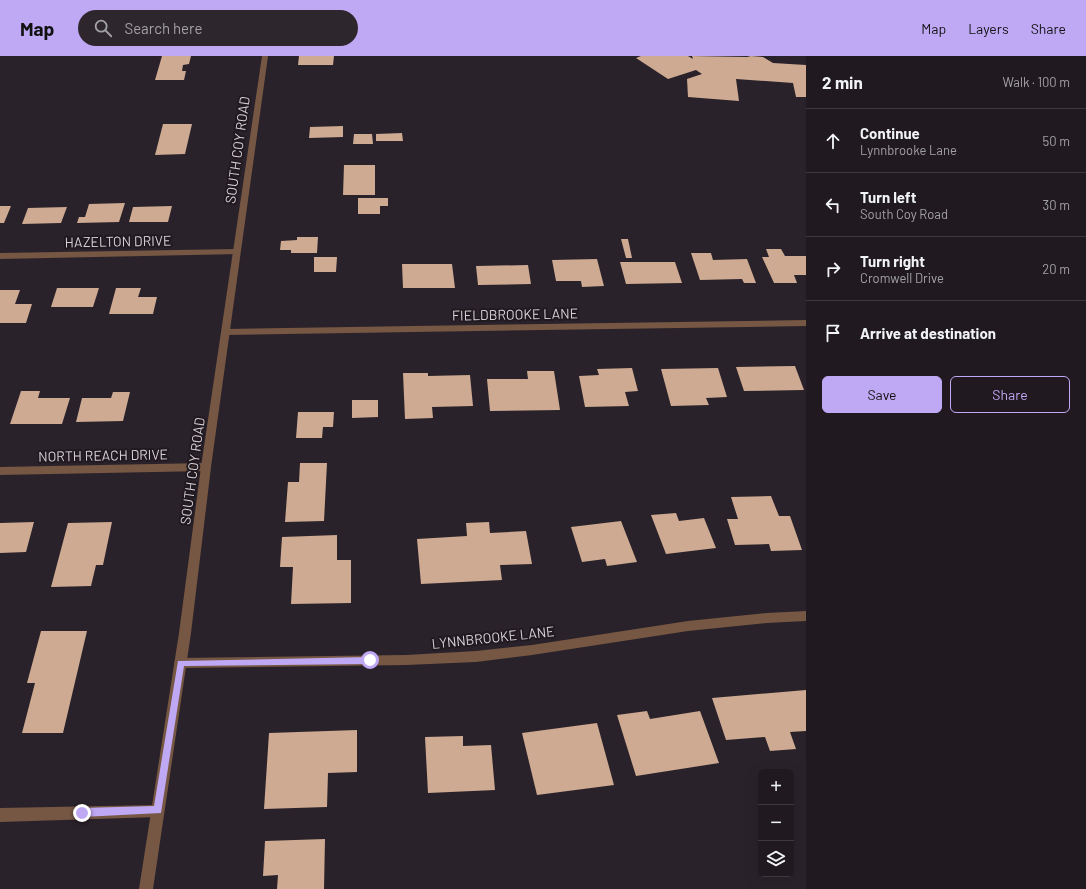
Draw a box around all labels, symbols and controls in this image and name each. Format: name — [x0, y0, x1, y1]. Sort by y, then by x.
search box — [78, 10, 358, 46]
text: Map — [20, 17, 54, 40]
icon: search — [92, 17, 114, 39]
text: Search here — [124, 19, 202, 37]
text: Map — [921, 20, 946, 37]
text: Layers — [968, 20, 1009, 37]
text: Share — [1031, 20, 1066, 37]
text: 2 min — [822, 72, 863, 92]
text: Walk · 100 m — [1003, 74, 1070, 90]
street label: SOUTH COY ROAD — [221, 95, 253, 205]
text: Continue — [860, 124, 920, 142]
icon: ahead — [822, 130, 844, 152]
text: 50 m — [1043, 133, 1070, 149]
text: Lynnbrooke Lane — [860, 142, 957, 158]
text: Turn left — [860, 188, 916, 206]
icon: left — [822, 194, 844, 216]
text: 30 m — [1043, 197, 1070, 213]
text: South Coy Road — [860, 206, 948, 222]
street label: HAZELTON DRIVE — [65, 232, 171, 250]
text: Turn right — [860, 252, 925, 270]
icon: right — [822, 258, 844, 280]
text: 20 m — [1042, 261, 1070, 277]
text: Cromwell Drive — [860, 270, 944, 286]
street label: FIELDBROOKE LANE — [452, 304, 578, 324]
icon: arrive — [822, 322, 844, 344]
text: Arrive at destination — [860, 324, 996, 342]
button: Save — [822, 376, 942, 413]
button: Share — [950, 376, 1070, 413]
street label: SOUTH COY ROAD — [176, 416, 208, 526]
street label: NORTH REACH DRIVE — [38, 445, 168, 465]
street label: LYNNBROOKE LANE — [431, 622, 555, 652]
route start — [361, 651, 379, 669]
map controls — [758, 769, 794, 877]
button: + — [758, 769, 794, 805]
route end — [73, 804, 91, 822]
button: − — [758, 805, 794, 841]
button: layers — [758, 841, 794, 877]

